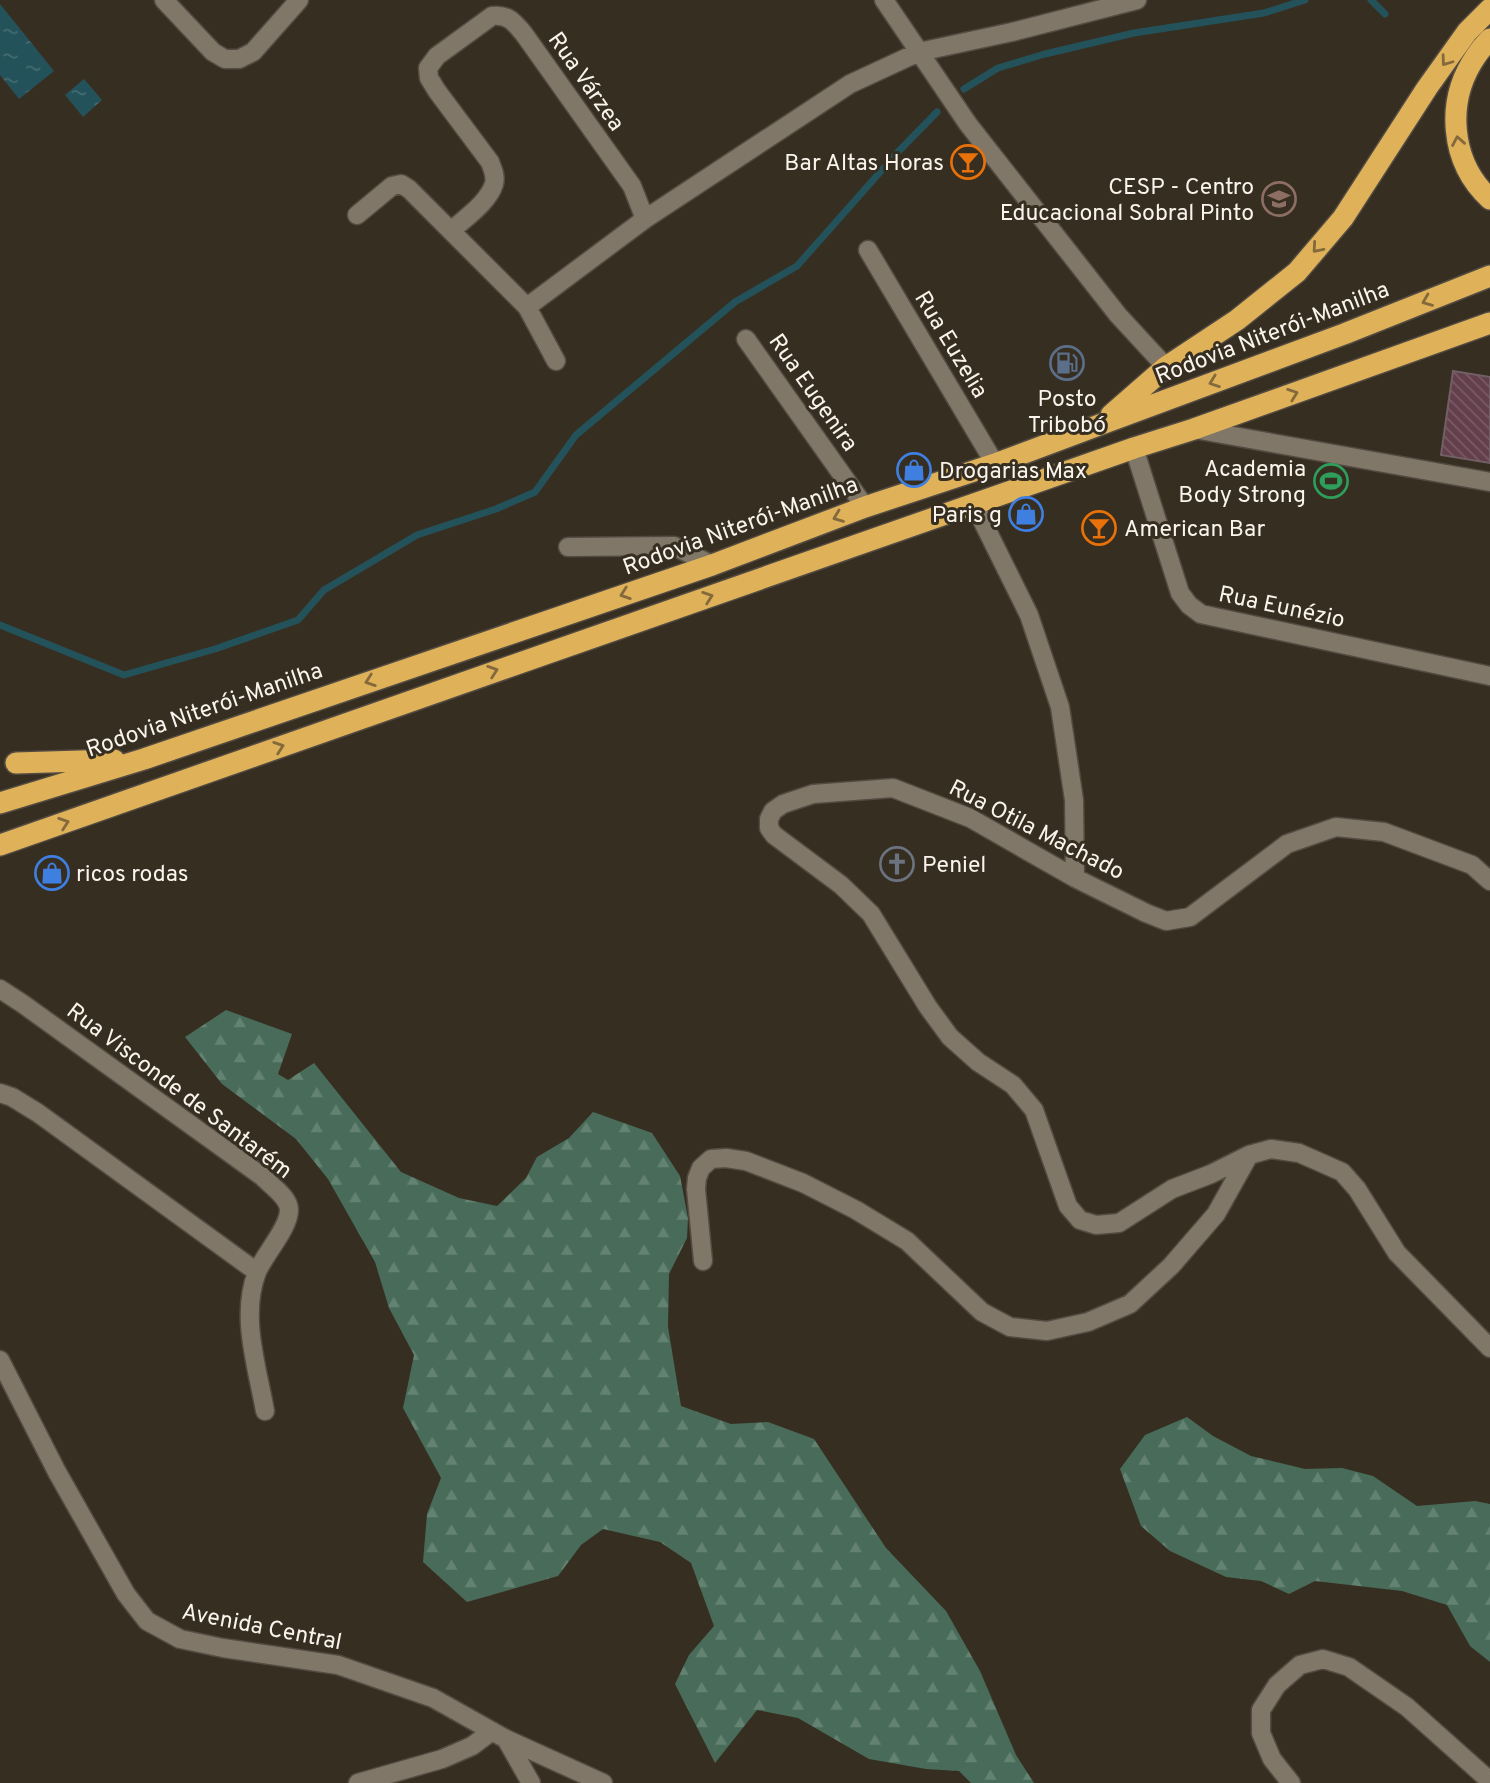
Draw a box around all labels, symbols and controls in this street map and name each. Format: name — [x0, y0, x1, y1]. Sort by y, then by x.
street label: Rua Várzea — [540, 27, 630, 138]
one-way arrow — [1442, 53, 1454, 66]
one-way arrow — [1451, 135, 1466, 147]
bar icon: Bar Altas Horas — [949, 143, 987, 181]
place label: Bar Altas Horas — [784, 150, 944, 179]
place label: CESP - Centro Educacional Sobral Pinto — [1000, 174, 1254, 229]
school or university icon: CESP - Centro Educacional Sobral Pinto — [1260, 180, 1298, 218]
one-way arrow — [1313, 240, 1325, 253]
street label: Rodovia Niterói-Manilha — [1152, 276, 1394, 392]
street label: Rua Euzelia — [907, 286, 993, 404]
one-way arrow — [1421, 293, 1433, 307]
street label: Rua Eugenira — [761, 329, 863, 458]
fuel station icon: Posto Tribobó — [1048, 344, 1086, 382]
one-way arrow — [1208, 374, 1220, 388]
place label: Posto Tribobó — [1028, 386, 1106, 441]
one-way arrow — [1287, 388, 1299, 402]
shop icon: Drogarias Max — [895, 451, 933, 489]
place label: Academia Body Strong — [1178, 456, 1306, 511]
place label: Drogarias Max — [939, 458, 1087, 487]
sports icon: Academia Body Strong — [1312, 462, 1350, 500]
street label: Rodovia Niterói-Manilha — [619, 471, 862, 583]
shop icon: Paris g — [1007, 495, 1045, 533]
place label: Paris g — [932, 502, 1002, 531]
one-way arrow — [833, 509, 845, 523]
bar icon: American Bar — [1080, 509, 1118, 547]
place label: American Bar — [1124, 516, 1265, 545]
street label: Rua Eunézio — [1216, 581, 1347, 636]
one-way arrow — [619, 586, 631, 600]
one-way arrow — [702, 591, 714, 605]
street label: Rodovia Niterói-Manilha — [83, 657, 327, 765]
one-way arrow — [487, 666, 499, 680]
one-way arrow — [364, 673, 377, 687]
one-way arrow — [272, 741, 284, 755]
street label: Rua Otila Machado — [943, 775, 1128, 888]
one-way arrow — [58, 817, 70, 831]
church icon: Peniel — [878, 845, 916, 883]
place label: Peniel — [922, 852, 986, 881]
shop icon: ricos rodas — [33, 854, 71, 892]
place label: ricos rodas — [76, 861, 189, 890]
street label: Rua Visconde de Santarém — [60, 998, 297, 1186]
street label: Avenida Central — [179, 1599, 344, 1658]

